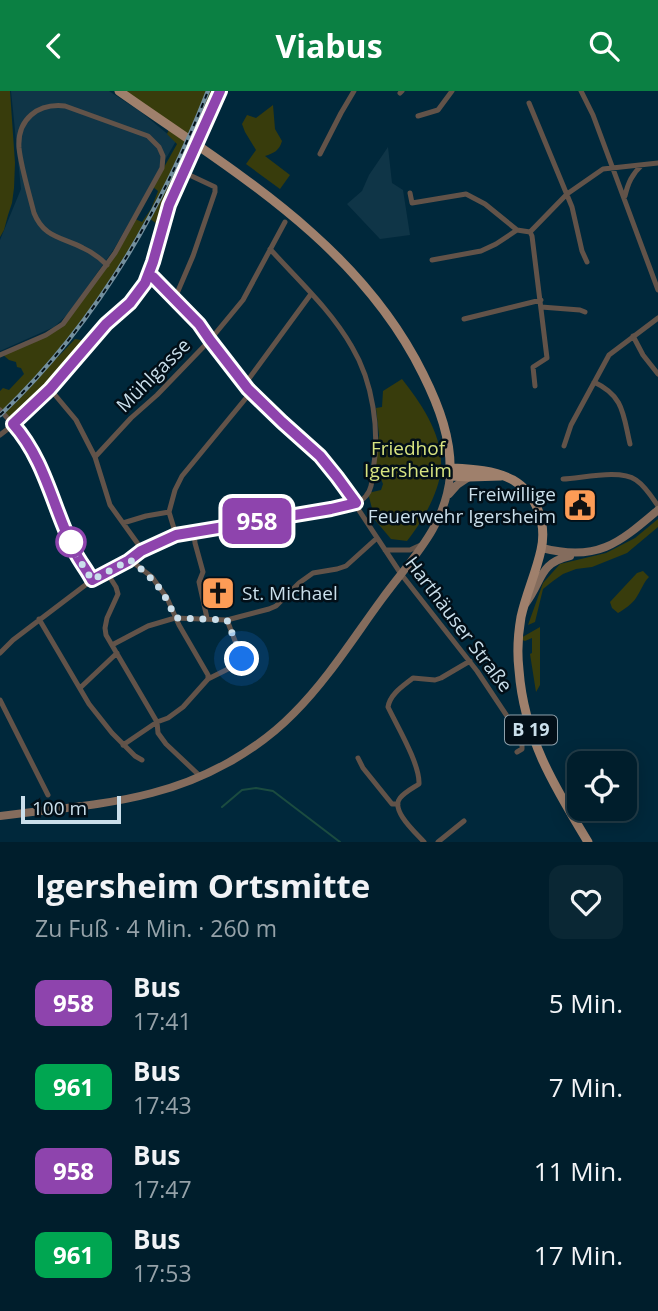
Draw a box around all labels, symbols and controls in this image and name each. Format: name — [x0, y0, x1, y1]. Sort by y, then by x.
text: Viabus — [275, 24, 383, 67]
icon: back — [35, 27, 73, 65]
icon: search — [585, 27, 623, 65]
street label: Mühlgasse — [110, 332, 196, 418]
park label: Friedhof Igersheim — [364, 435, 452, 483]
place label: Freiwillige Feuerwehr Igersheim — [368, 481, 556, 529]
public building icon: Freiwillige Feuerwehr Igersheim — [561, 486, 599, 524]
line badge: 958 — [217, 498, 297, 544]
text: 958 — [236, 504, 278, 537]
unlabelled marker — [56, 527, 86, 557]
street label: Harthäuser Straße — [399, 551, 519, 697]
church icon: St. Michael — [199, 574, 237, 612]
place label: St. Michael — [242, 580, 338, 606]
your location — [224, 641, 259, 676]
road number: B 19 — [505, 715, 557, 745]
map controls — [567, 751, 637, 821]
button: locate — [567, 751, 637, 821]
scale bar — [21, 793, 121, 825]
text: 100 m — [32, 795, 87, 821]
text: Igersheim Ortsmitte — [35, 863, 370, 908]
button: heart — [549, 865, 623, 939]
text: Zu Fuß · 4 Min. · 260 m — [35, 912, 277, 944]
text: Bus — [133, 969, 180, 1005]
text: 5 Min. — [549, 985, 623, 1021]
text: 958 — [53, 986, 94, 1019]
text: 17:41 — [133, 1005, 192, 1037]
text: Bus — [133, 1053, 180, 1089]
text: 7 Min. — [549, 1069, 623, 1105]
text: 961 — [53, 1070, 94, 1103]
text: 17:43 — [133, 1089, 192, 1121]
text: Bus — [133, 1137, 180, 1173]
text: 11 Min. — [534, 1153, 623, 1189]
text: 958 — [53, 1154, 94, 1187]
text: 17:47 — [133, 1173, 192, 1205]
text: Bus — [133, 1221, 180, 1257]
text: 17 Min. — [534, 1237, 623, 1273]
text: 961 — [53, 1238, 94, 1271]
text: 17:53 — [133, 1257, 192, 1289]

